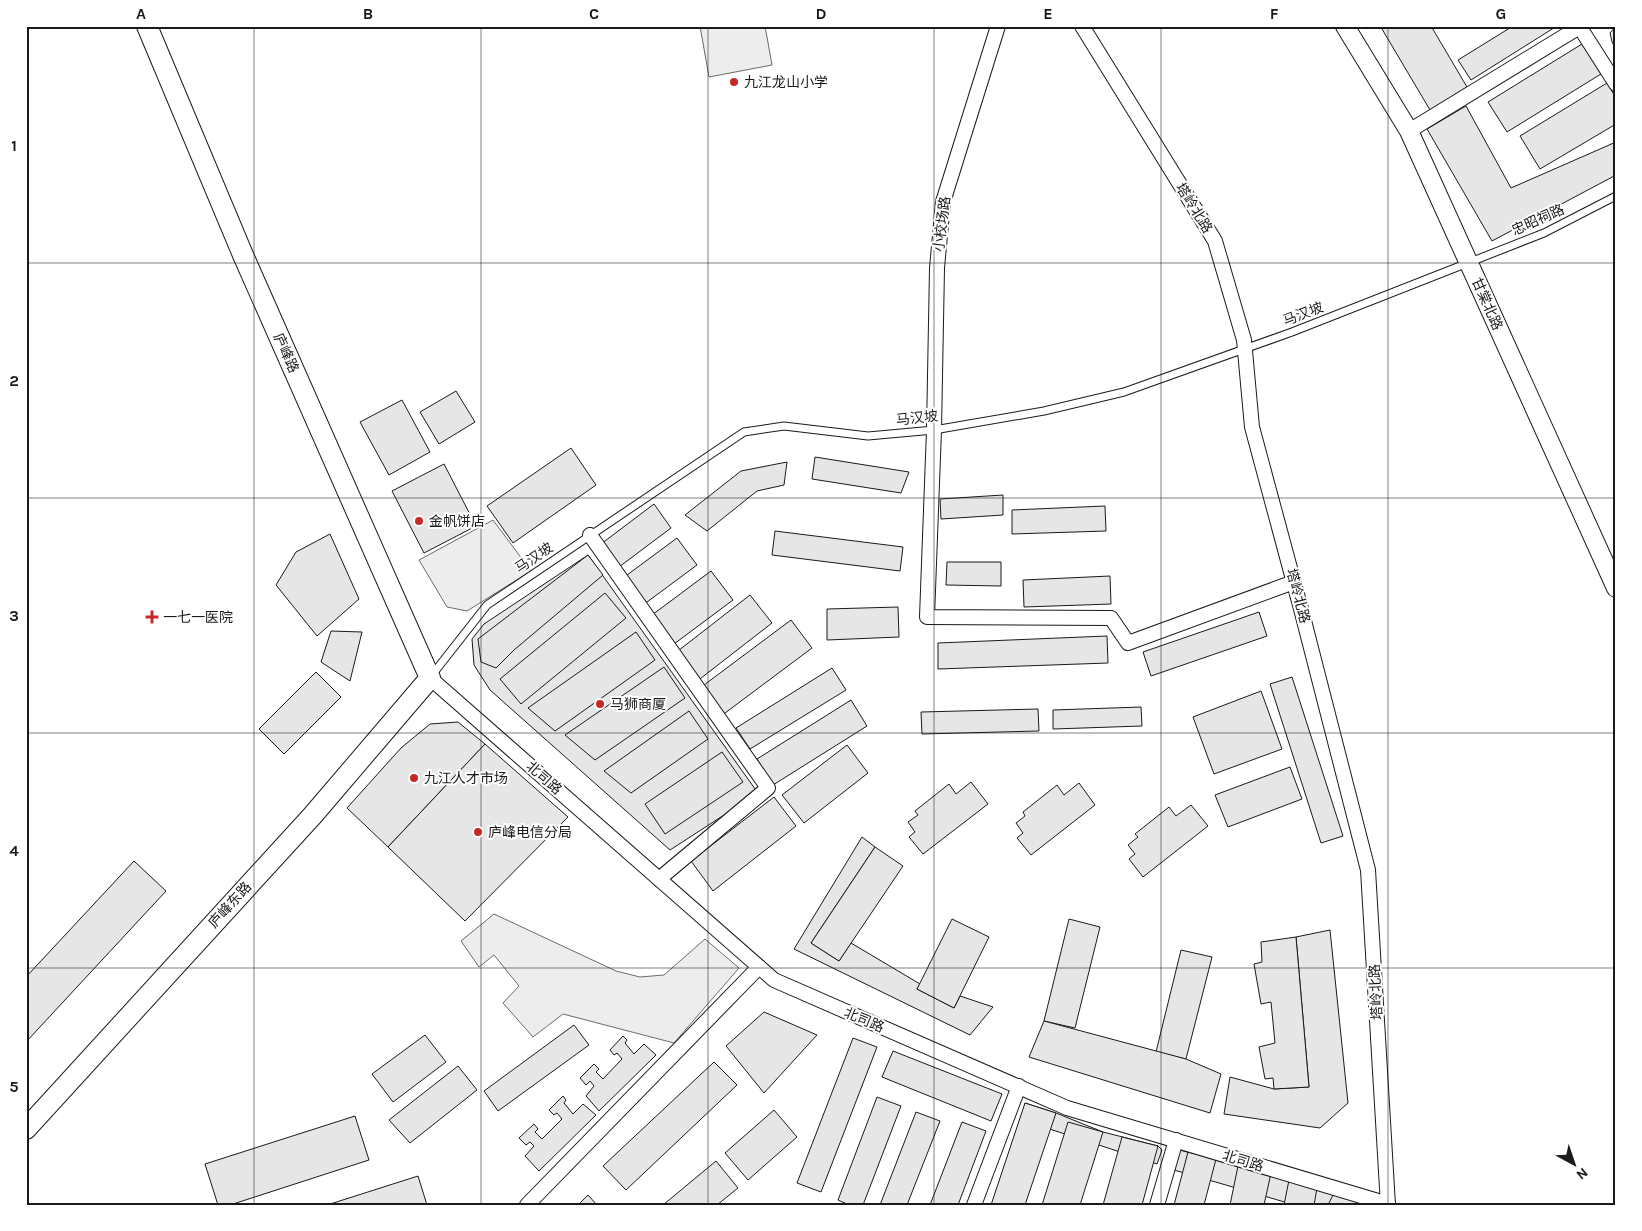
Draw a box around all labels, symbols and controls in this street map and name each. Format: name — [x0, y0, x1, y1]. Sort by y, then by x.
text: A — [136, 4, 146, 23]
text: B — [363, 4, 373, 23]
text: C — [589, 4, 599, 23]
text: D — [816, 4, 827, 23]
text: E — [1043, 4, 1053, 23]
text: F — [1270, 4, 1279, 23]
text: G — [1496, 4, 1506, 23]
place label: 九江龙山小学 — [744, 74, 828, 91]
marker: 九江龙山小学 — [728, 76, 740, 88]
text: 1 — [11, 136, 17, 155]
street label: 塔岭北路 — [1172, 180, 1216, 236]
street label: 小校场路 — [930, 195, 954, 253]
street label: 忠昭祠路 — [1509, 201, 1567, 239]
street label: 甘棠北路 — [1468, 275, 1506, 333]
street label: 马汉坡 — [1280, 299, 1326, 329]
street label: 庐峰路 — [270, 330, 302, 376]
text: 2 — [9, 371, 19, 390]
street label: 马汉坡 — [895, 407, 939, 429]
place label: 金帆饼店 — [429, 513, 485, 530]
marker: 金帆饼店 — [413, 515, 425, 527]
street label: 马汉坡 — [512, 539, 556, 577]
street label: 塔岭北路 — [1283, 567, 1313, 625]
text: 3 — [9, 606, 19, 625]
place label: 一七一医院 — [163, 609, 233, 626]
marker: 一七一医院 — [145, 610, 159, 624]
place label: 马狮商厦 — [610, 696, 666, 713]
marker: 马狮商厦 — [594, 698, 606, 710]
street label: 北司路 — [523, 758, 565, 798]
place label: 九江人才市场 — [424, 770, 508, 787]
marker: 九江人才市场 — [408, 772, 420, 784]
place label: 庐峰电信分局 — [488, 824, 572, 841]
marker: 庐峰电信分局 — [472, 826, 484, 838]
text: 4 — [9, 841, 19, 860]
street label: 庐峰东路 — [205, 879, 255, 931]
street label: 塔岭北路 — [1366, 964, 1386, 1020]
street label: 北司路 — [841, 1004, 887, 1036]
text: 5 — [9, 1077, 19, 1096]
north arrow — [1550, 1138, 1600, 1188]
street label: 北司路 — [1220, 1147, 1266, 1175]
text: N — [1573, 1164, 1591, 1183]

